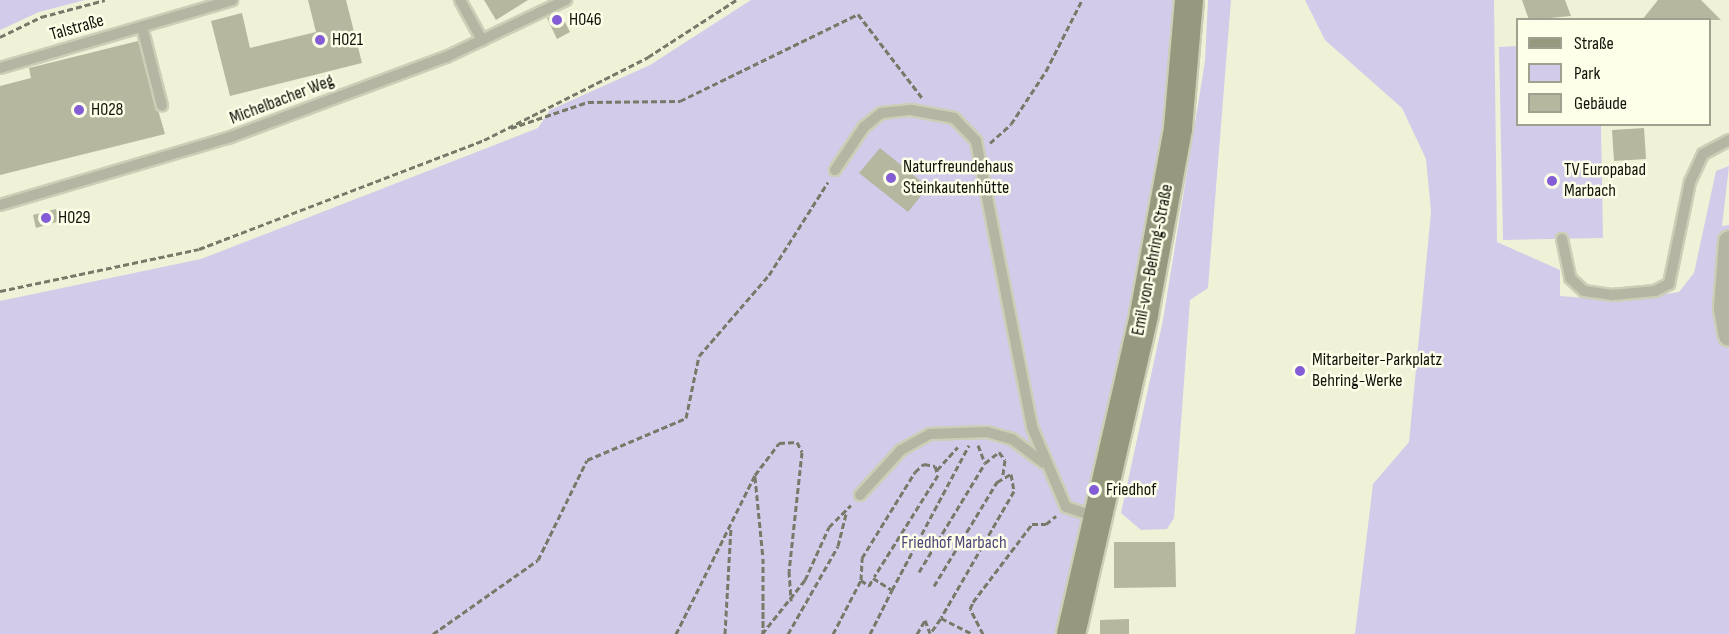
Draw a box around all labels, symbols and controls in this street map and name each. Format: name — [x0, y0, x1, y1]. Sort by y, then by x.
place label: H046 — [569, 9, 602, 31]
street label: Talstraße — [48, 10, 106, 46]
marker: H046 — [550, 13, 564, 27]
legend — [1516, 18, 1711, 126]
place label: H021 — [332, 29, 363, 51]
marker: H021 — [313, 33, 327, 47]
text: Straße — [1574, 33, 1614, 54]
text: Park — [1574, 63, 1600, 84]
street label: Michelbacher Weg — [227, 70, 337, 130]
text: Gebäude — [1574, 93, 1627, 114]
place label: H028 — [91, 99, 123, 121]
marker: H028 — [72, 103, 86, 117]
place label: Naturfreundehaus Steinkautenhütte — [903, 157, 1013, 200]
place label: TV Europabad Marbach — [1564, 160, 1646, 202]
marker: Naturfreundehaus Steinkautenhütte — [884, 171, 898, 185]
marker: TV Europabad Marbach — [1545, 174, 1559, 188]
street label: Emil-von-Behring-Straße — [1128, 183, 1178, 337]
place label: H029 — [58, 207, 91, 229]
marker: H029 — [39, 211, 53, 225]
place label: Mitarbeiter-Parkplatz Behring-Werke — [1312, 350, 1442, 392]
marker: Mitarbeiter-Parkplatz Behring-Werke — [1293, 364, 1307, 378]
place label: Friedhof — [1106, 479, 1156, 501]
marker: Friedhof — [1087, 483, 1101, 497]
park label: Friedhof Marbach — [901, 532, 1007, 554]

